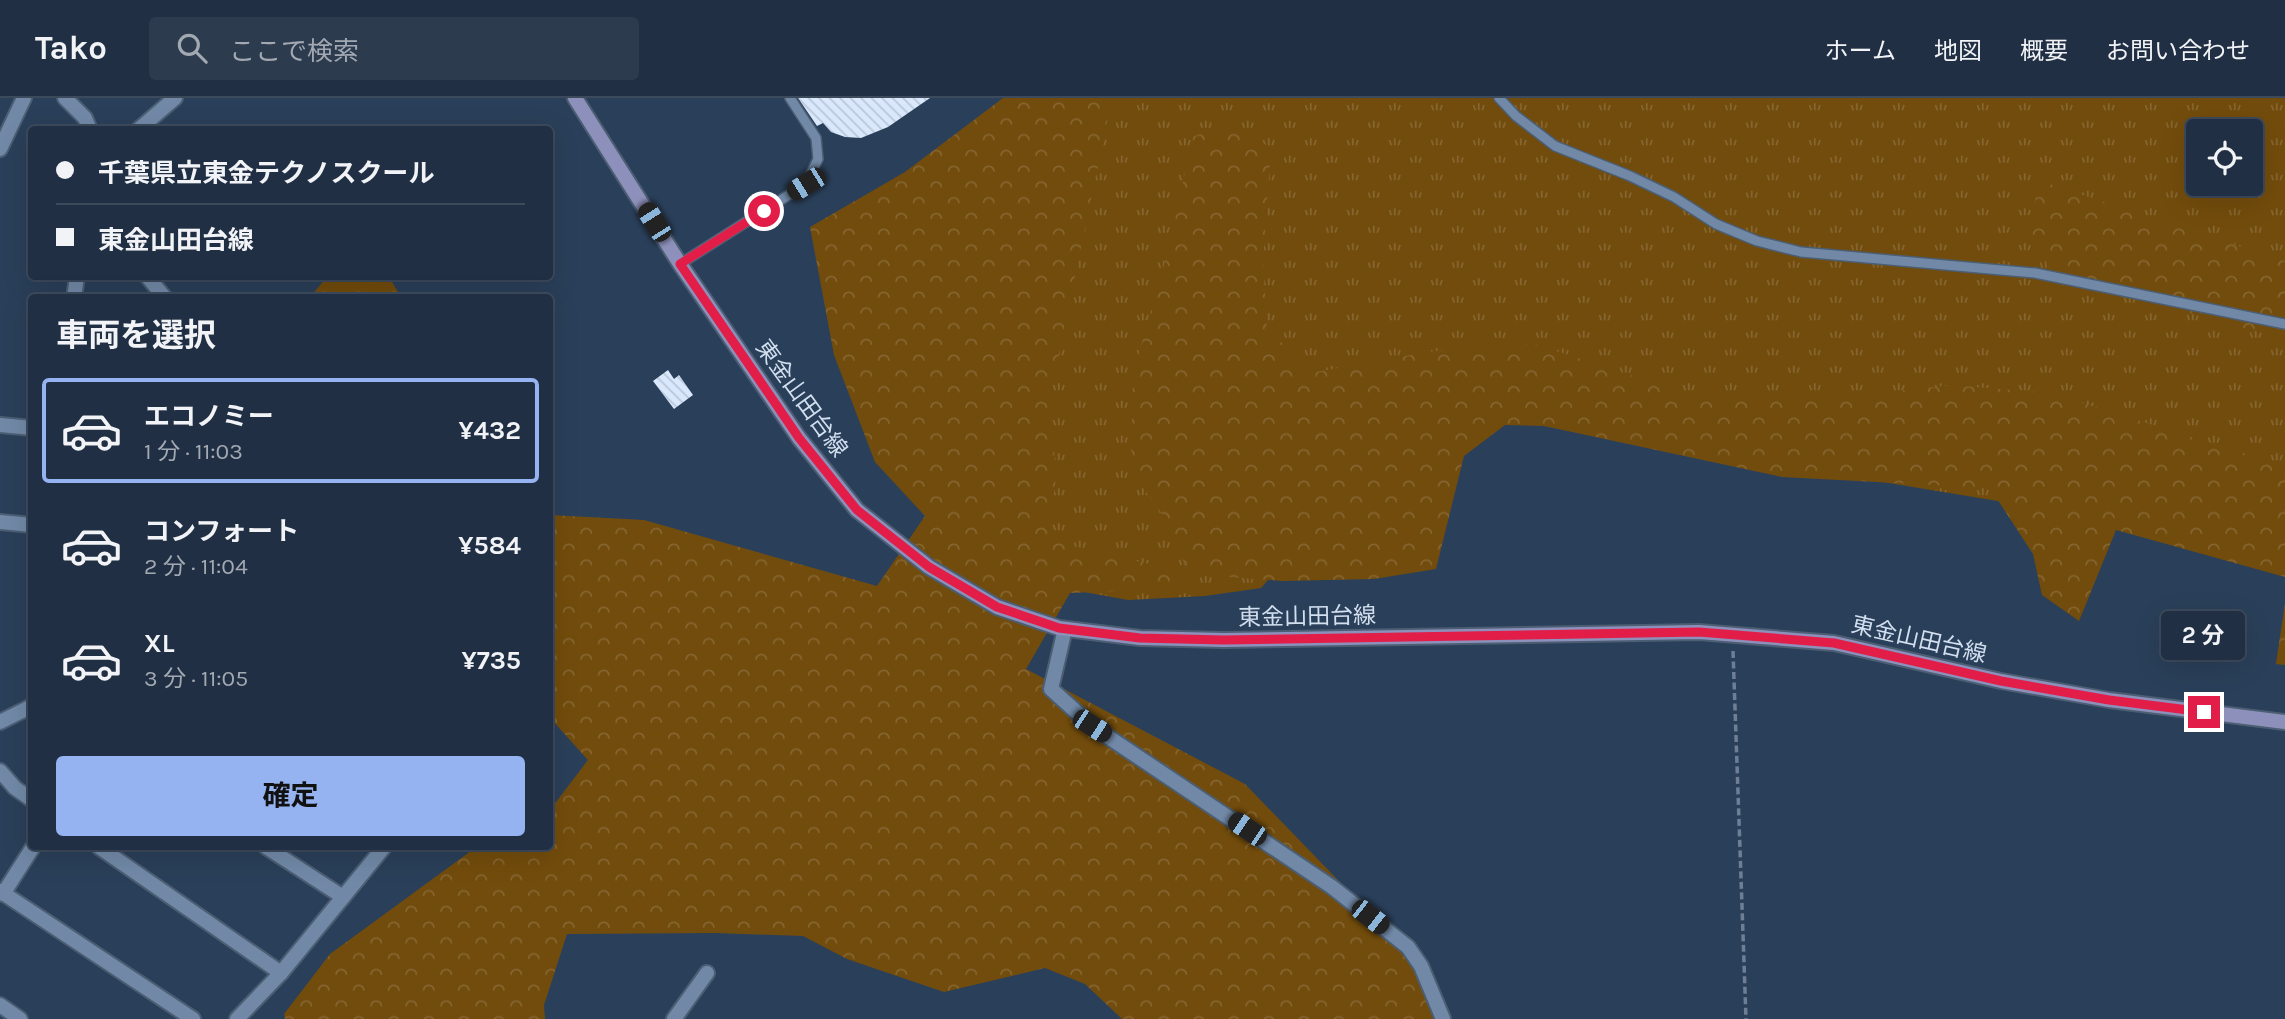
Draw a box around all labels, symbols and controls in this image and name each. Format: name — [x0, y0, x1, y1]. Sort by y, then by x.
search box — [149, 17, 639, 80]
text: Tako — [35, 29, 107, 67]
icon: search — [173, 29, 211, 67]
text: ここで検索 — [229, 36, 359, 67]
text: ホーム — [1825, 37, 1896, 65]
text: 地図 — [1934, 37, 1982, 65]
text: 概要 — [2020, 37, 2068, 65]
text: お問い合わせ — [2106, 37, 2250, 65]
map controls — [2186, 119, 2263, 196]
button: locate — [2186, 119, 2263, 196]
text: 千葉県立東金テクノスクール — [98, 158, 434, 189]
car — [783, 164, 830, 204]
route start — [748, 195, 780, 227]
car — [634, 199, 675, 245]
text: 東金山田台線 — [98, 225, 254, 256]
text: 車両を選択 — [56, 317, 216, 354]
street label: 東金山田台線 — [750, 335, 853, 462]
icon: car — [60, 399, 123, 462]
text: エコノミー — [144, 401, 274, 432]
text: ¥432 — [458, 415, 521, 446]
text: 1 分 · 11:03 — [144, 438, 243, 465]
icon: car — [60, 514, 123, 577]
text: コンフォート — [144, 516, 299, 547]
text: ¥584 — [458, 530, 521, 561]
text: 2 分 · 11:04 — [144, 553, 248, 580]
street label: 東金山田台線 — [1238, 602, 1376, 631]
callout: 2 分 — [2162, 610, 2246, 660]
street label: 東金山田台線 — [1849, 611, 1989, 668]
text: 2 分 — [2182, 622, 2224, 649]
text: XL — [144, 628, 175, 659]
icon: car — [60, 629, 123, 692]
text: ¥735 — [462, 645, 521, 676]
text: 3 分 · 11:05 — [144, 665, 248, 692]
route end — [2188, 696, 2220, 728]
car — [1069, 706, 1116, 746]
button: 確定 — [56, 756, 525, 836]
car — [1224, 809, 1271, 849]
car — [1347, 896, 1394, 938]

